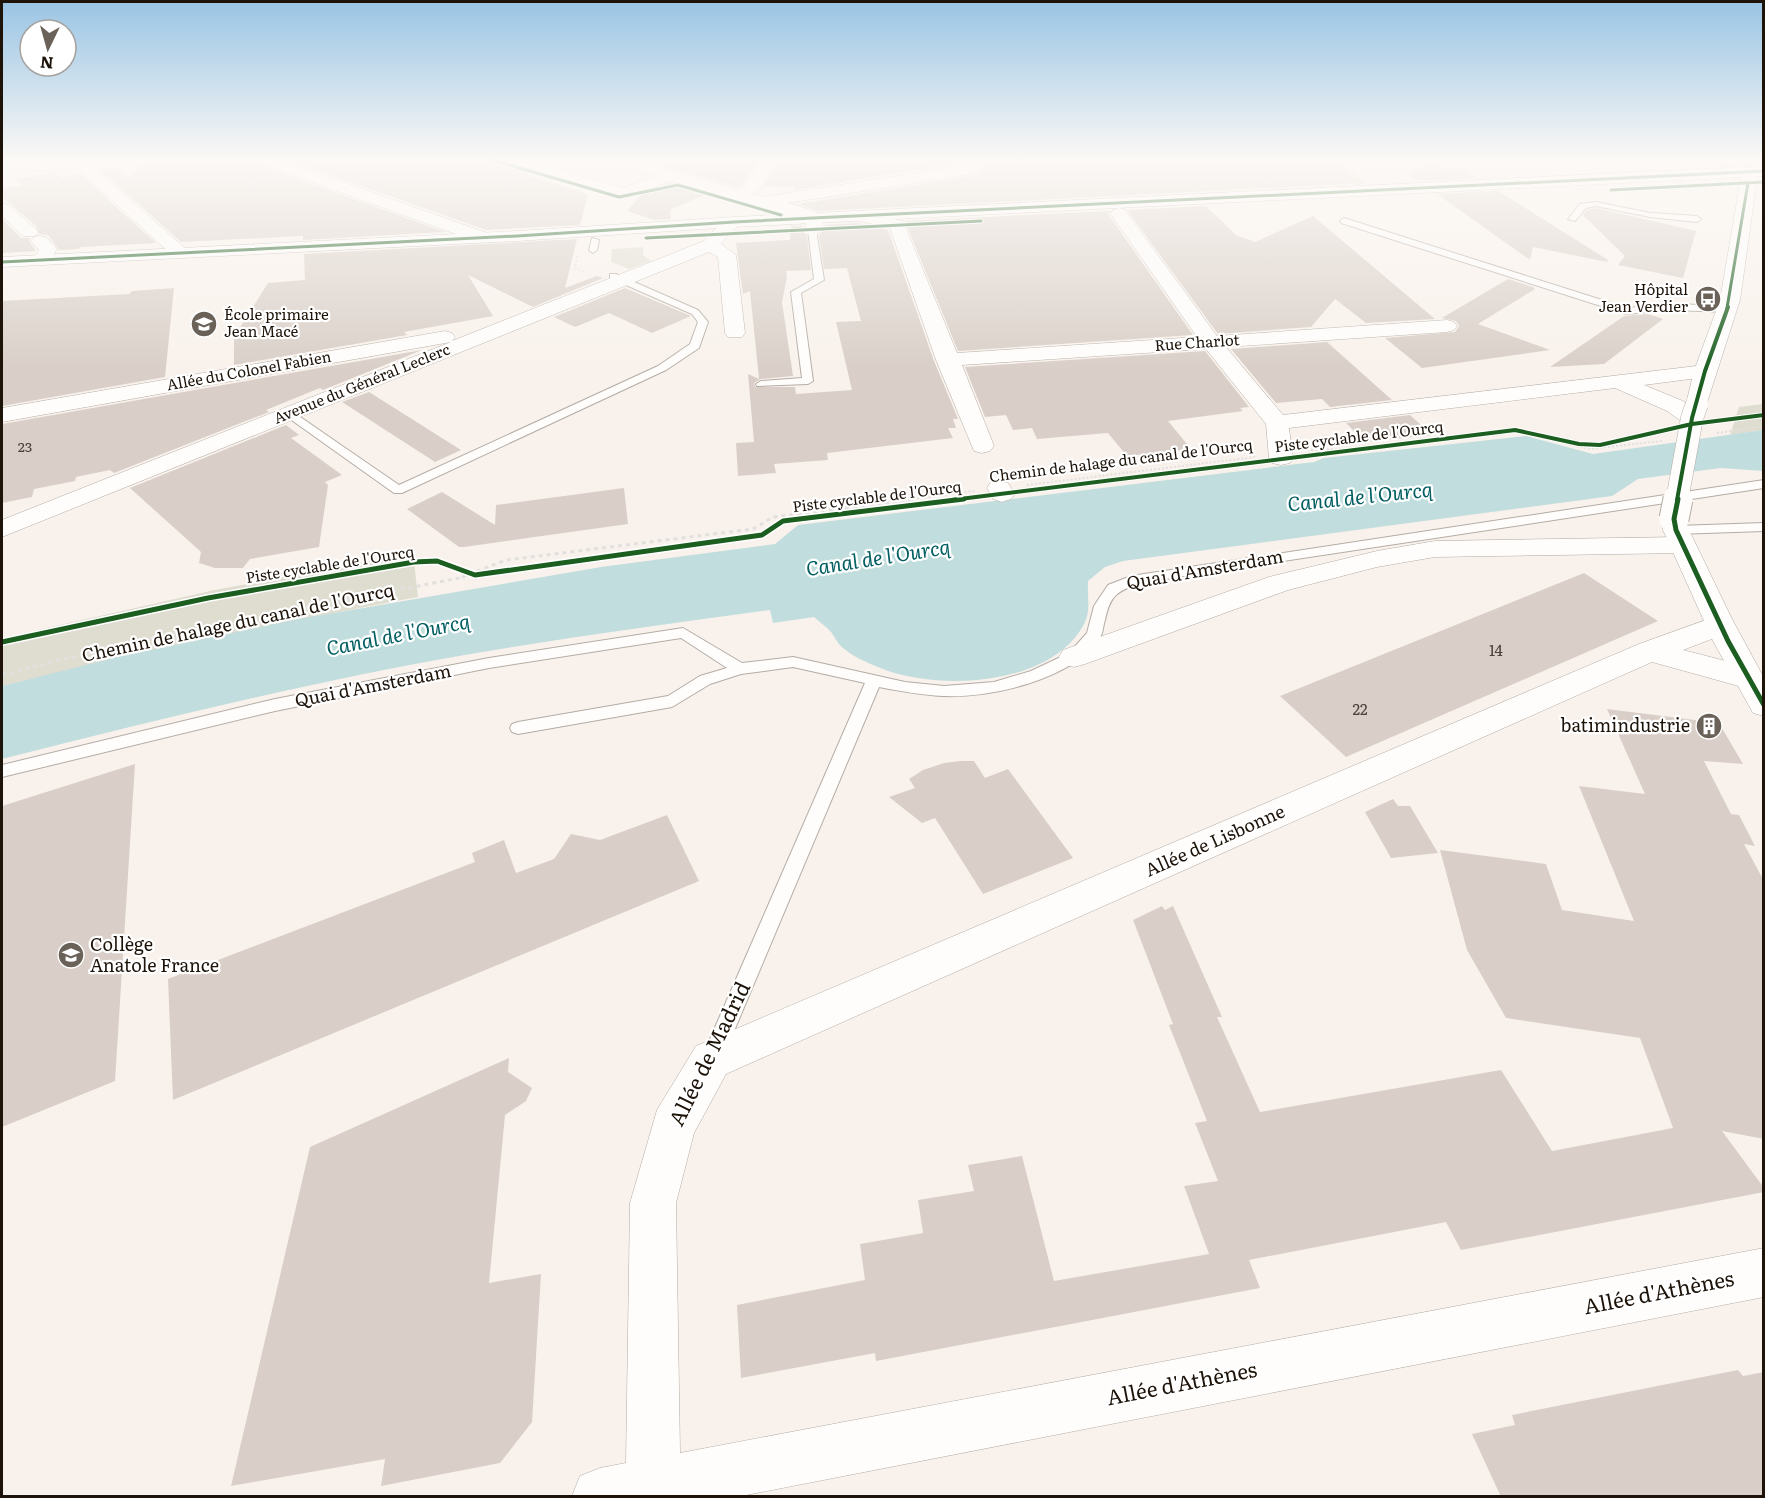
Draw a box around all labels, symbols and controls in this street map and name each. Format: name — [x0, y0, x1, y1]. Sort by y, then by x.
north arrow — [18, 18, 78, 78]
text: N — [39, 51, 54, 76]
place label: Hôpital Jean Verdier — [1599, 277, 1688, 317]
bus stop icon: Hôpital Jean Verdier — [1693, 284, 1723, 314]
place label: École primaire Jean Macé — [224, 302, 329, 342]
school or university icon: École primaire Jean Macé — [189, 309, 219, 339]
street label: Rue Charlot — [1154, 327, 1240, 356]
street label: Avenue du Général Leclerc — [270, 336, 454, 429]
street label: Allée du Colonel Fabien — [165, 344, 333, 395]
street label: Piste cyclable de l'Ourcq — [1273, 414, 1445, 457]
street label: Chemin de halage du canal de l'Ourcq — [988, 432, 1254, 487]
house number: 23 — [18, 436, 32, 456]
water label: Canal de l'Ourcq — [1286, 472, 1434, 518]
street label: Piste cyclable de l'Ourcq — [791, 474, 963, 517]
water label: Canal de l'Ourcq — [803, 530, 952, 582]
street label: Piste cyclable de l'Ourcq — [244, 539, 416, 588]
street label: Quai d'Amsterdam — [1124, 541, 1285, 596]
street label: Chemin de halage du canal de l'Ourcq — [79, 575, 396, 668]
water label: Canal de l'Ourcq — [323, 604, 472, 662]
house number: 14 — [1489, 638, 1503, 661]
street label: Quai d'Amsterdam — [292, 656, 453, 713]
house number: 22 — [1352, 697, 1368, 720]
place label: batimindustrie — [1561, 711, 1690, 738]
building icon: batimindustrie — [1694, 711, 1724, 741]
street label: Allée de Lisbonne — [1140, 797, 1289, 883]
place label: Collège Anatole France — [90, 930, 219, 978]
school or university icon: Collège Anatole France — [56, 940, 86, 970]
street label: Allée de Madrid — [659, 975, 756, 1130]
street label: Allée d'Athènes — [1581, 1261, 1736, 1320]
street label: Allée d'Athènes — [1104, 1352, 1259, 1411]

